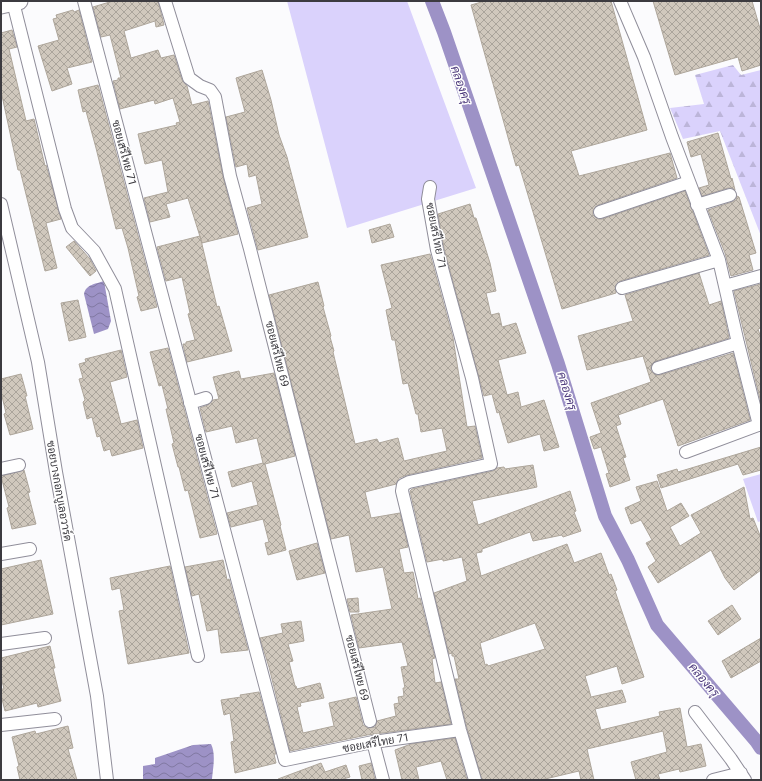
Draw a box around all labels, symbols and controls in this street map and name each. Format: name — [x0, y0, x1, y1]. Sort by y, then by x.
water label: คลองครุ — [446, 64, 474, 108]
street label: ซอยเสรีไทย 71 — [109, 118, 141, 187]
street label: ซอยเสรีไทย 71 — [423, 201, 451, 270]
street label: ซอยเสรีไทย 69 — [263, 319, 293, 388]
water label: คลองครุ — [553, 370, 580, 414]
street label: ซอยเสรีไทย 71 — [192, 432, 224, 501]
street label: ซอยบางกอกบูเลอวาร์ด — [43, 439, 76, 543]
street label: ซอยเสรีไทย 69 — [343, 633, 373, 702]
water label: คลองครุ — [684, 660, 723, 702]
street label: ซอยเสรีไทย 71 — [341, 729, 410, 755]

